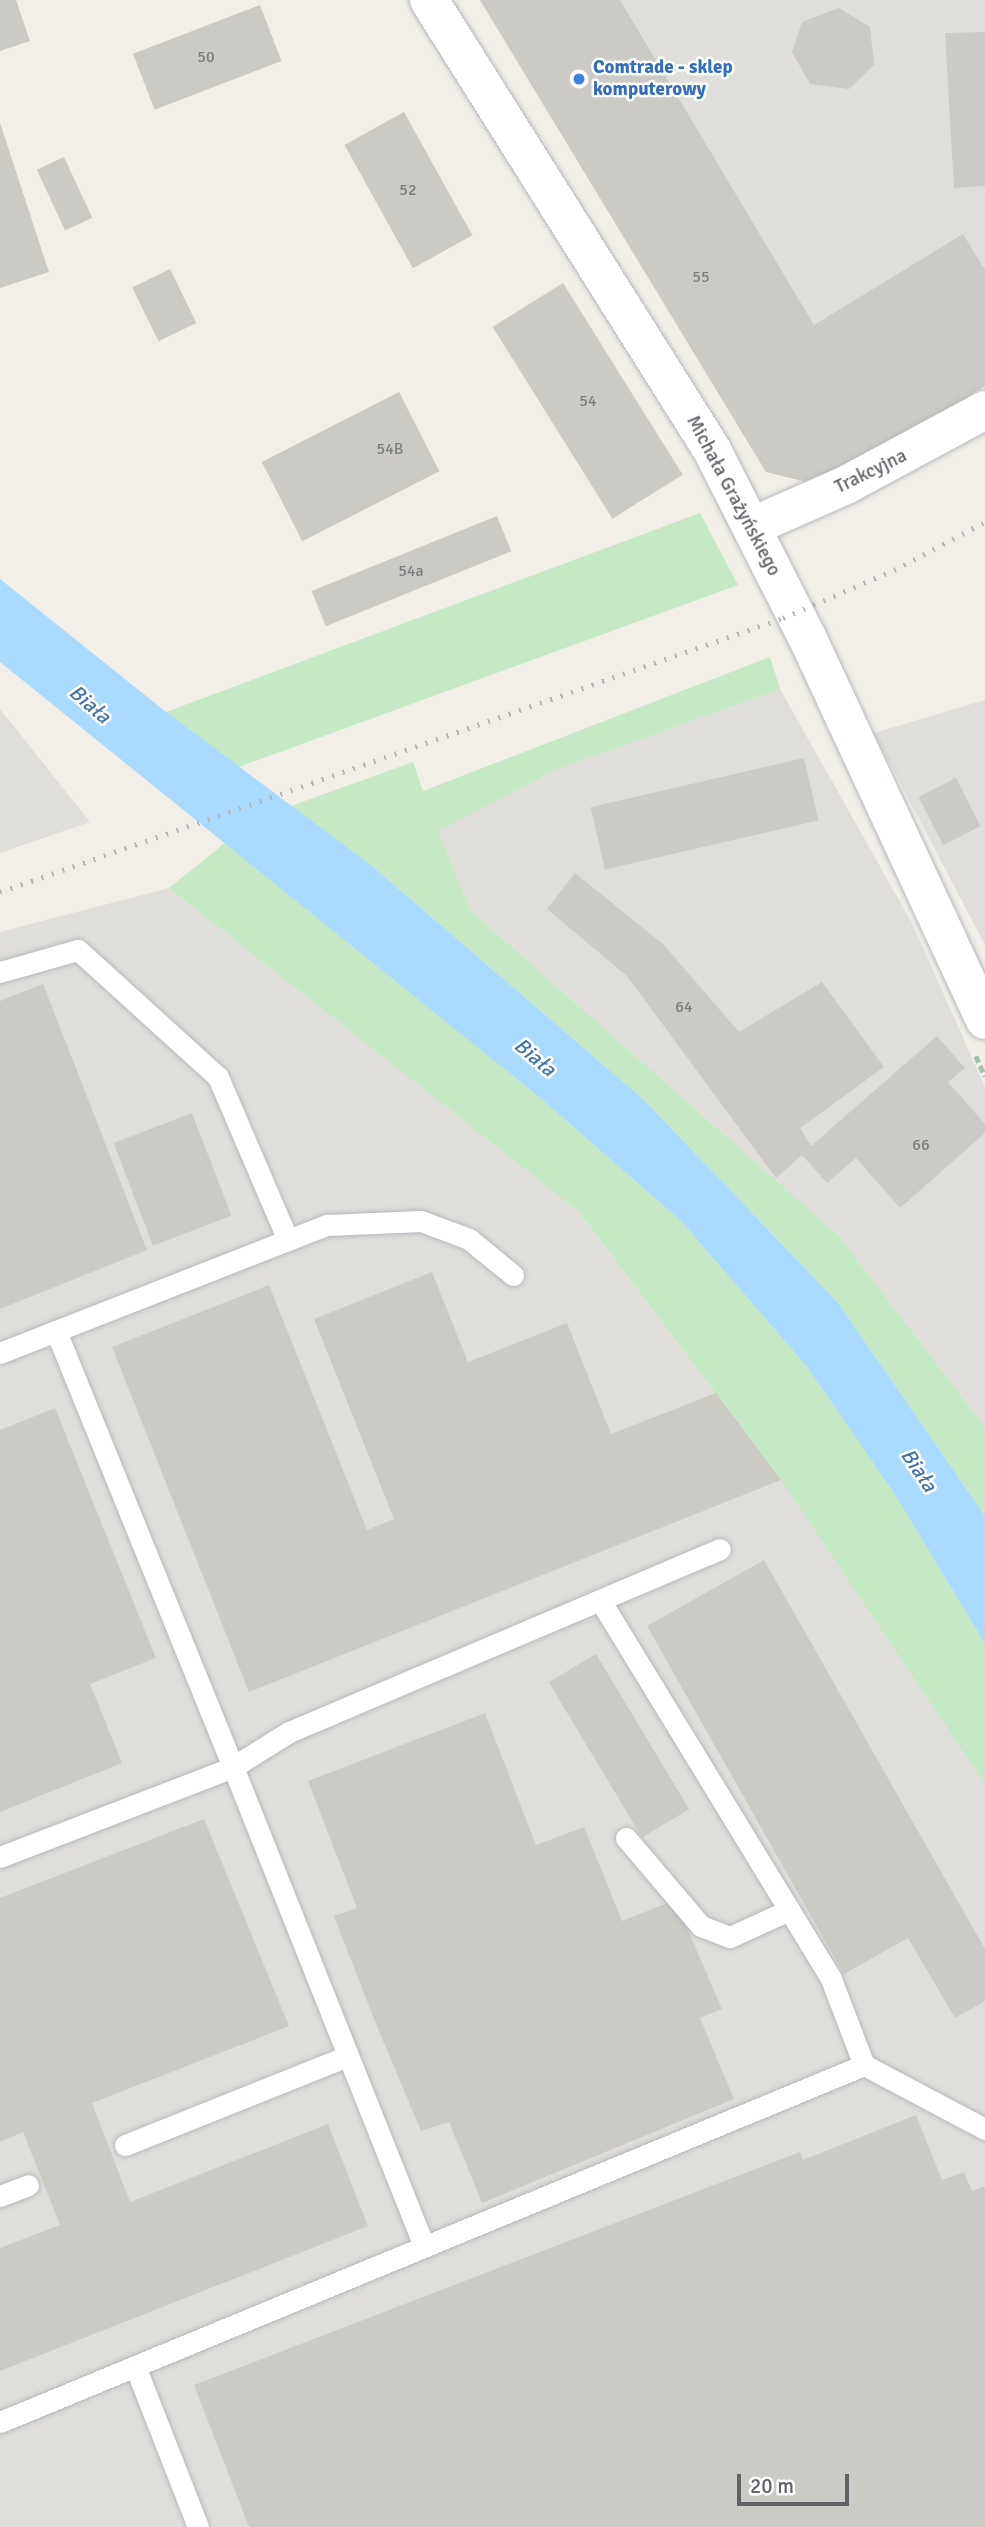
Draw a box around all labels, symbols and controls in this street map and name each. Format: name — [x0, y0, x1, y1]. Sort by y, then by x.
house number: 50 — [197, 47, 215, 67]
place label: Comtrade - sklep komputerowy — [593, 57, 733, 101]
marker: Comtrade - sklep komputerowy — [571, 71, 587, 87]
house number: 52 — [399, 180, 417, 200]
house number: 55 — [692, 267, 710, 287]
house number: 54 — [579, 391, 597, 411]
street label: Michała Grażyńskiego — [681, 412, 785, 580]
house number: 54B — [377, 439, 403, 459]
street label: Trakcyjna — [831, 445, 911, 499]
house number: 54a — [398, 561, 424, 581]
water label: Biała — [64, 679, 116, 729]
house number: 64 — [675, 997, 693, 1017]
water label: Biała — [509, 1032, 561, 1082]
house number: 66 — [912, 1135, 930, 1155]
water label: Biała — [895, 1444, 943, 1496]
scale bar — [740, 2460, 852, 2504]
text: 20 m — [750, 2473, 794, 2499]

